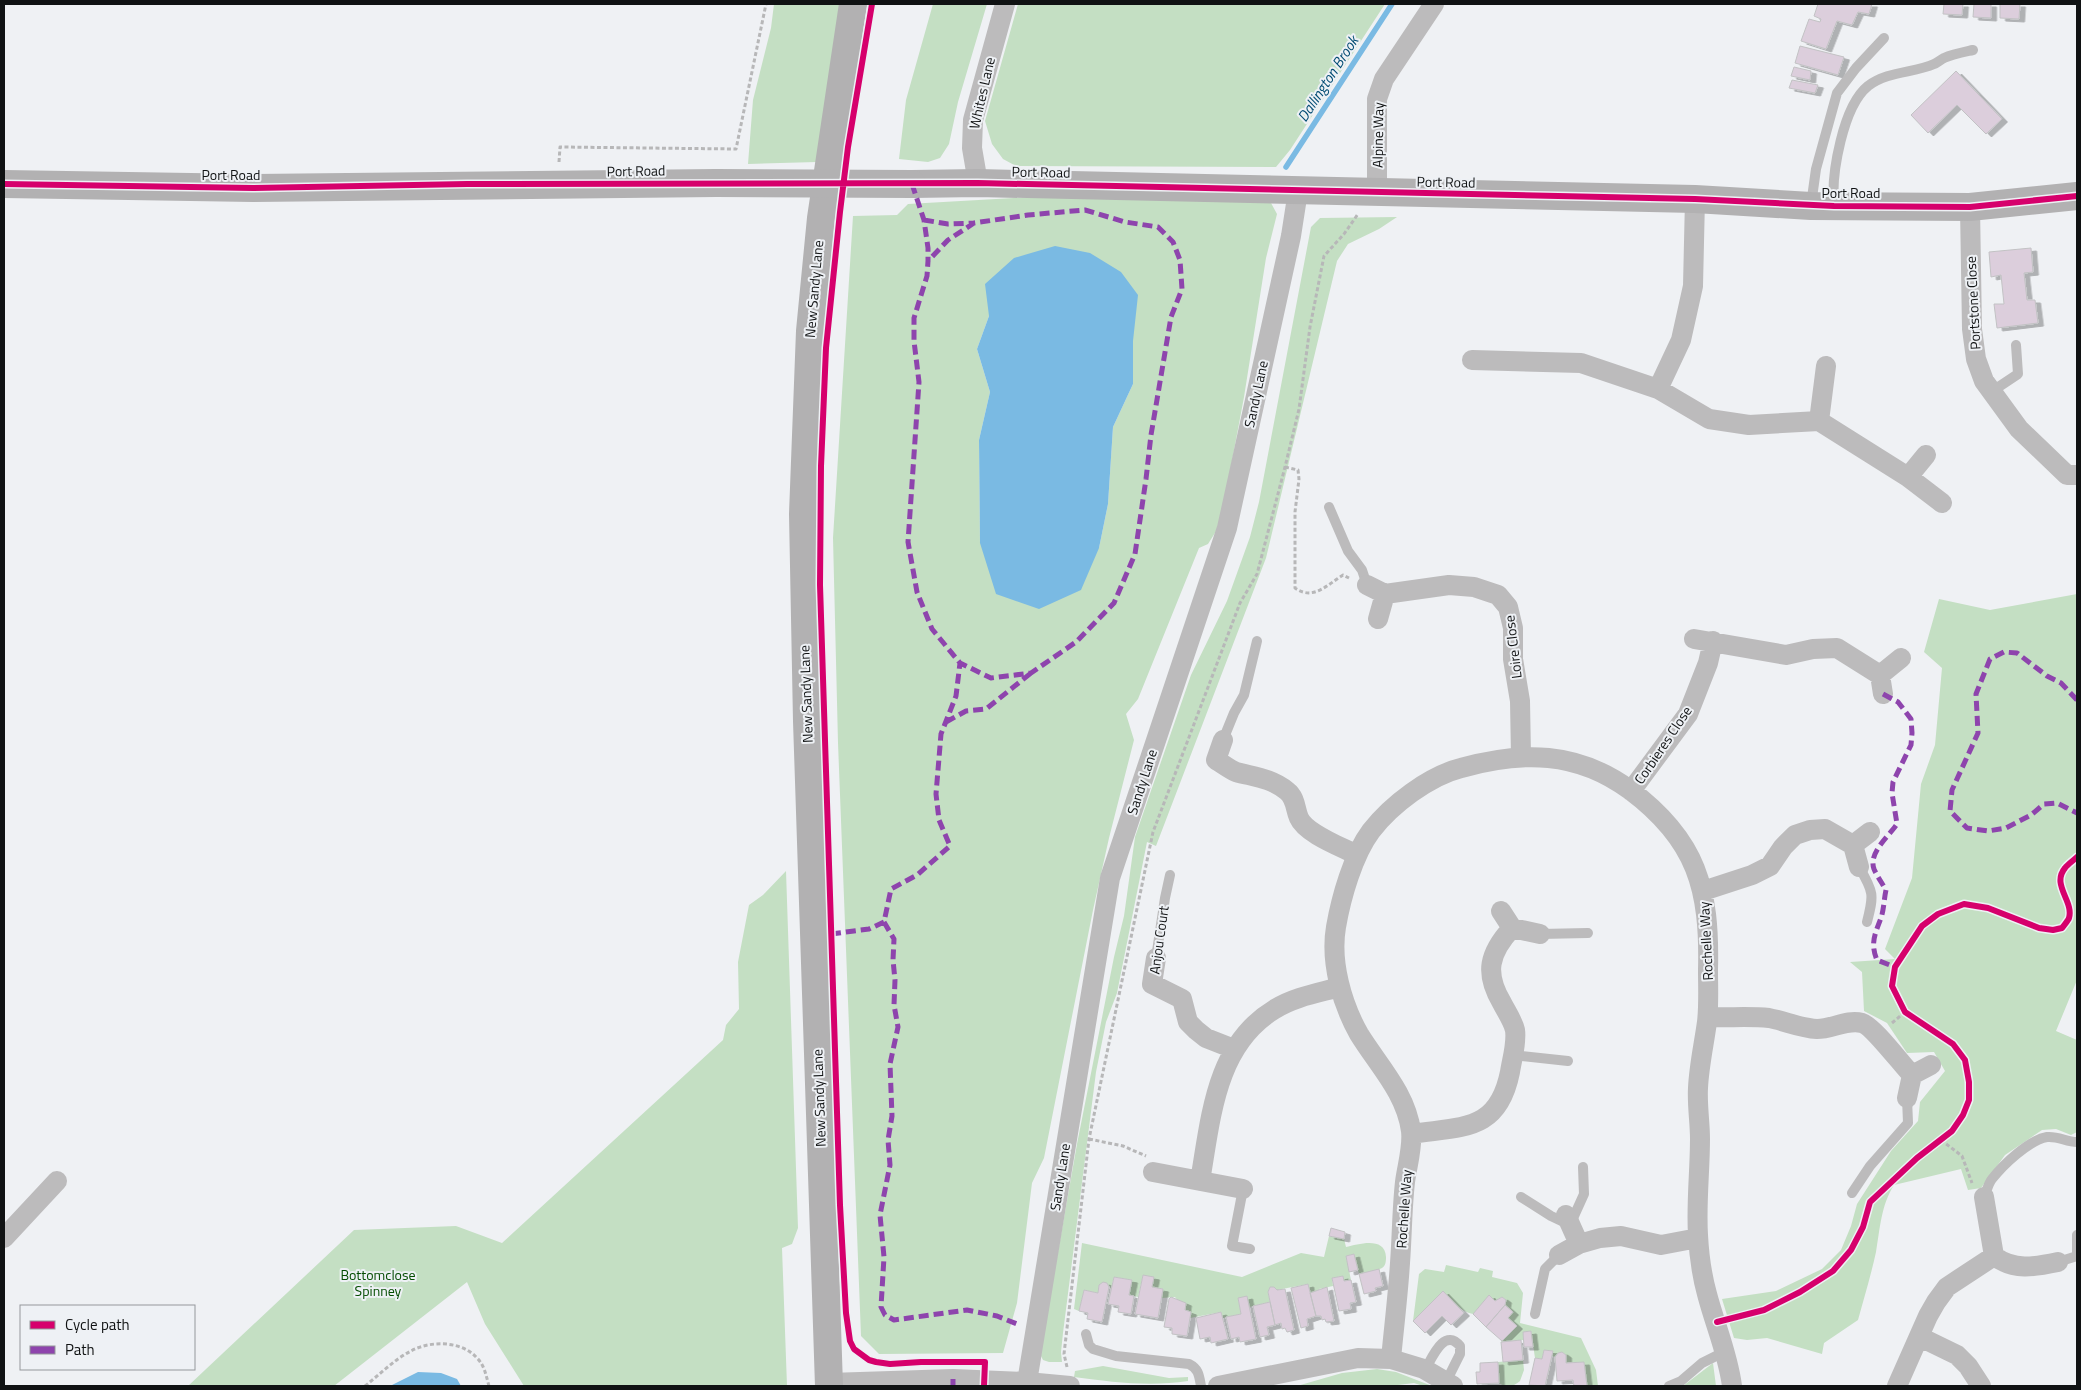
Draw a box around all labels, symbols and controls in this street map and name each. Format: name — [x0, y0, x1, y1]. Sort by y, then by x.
water label: Dallington Brook — [1291, 29, 1365, 126]
street label: Whites Lane — [963, 55, 1000, 131]
street label: Alpine Way — [1366, 102, 1389, 168]
street label: Port Road — [606, 159, 666, 182]
street label: Port Road — [1011, 160, 1071, 183]
street label: Port Road — [202, 164, 260, 185]
street label: Port Road — [1416, 170, 1476, 193]
street label: Port Road — [1822, 182, 1880, 203]
street label: New Sandy Lane — [799, 239, 828, 339]
street label: Portstone Close — [1960, 256, 1985, 350]
street label: Sandy Lane — [1238, 359, 1273, 429]
street label: Loire Close — [1498, 614, 1527, 680]
street label: New Sandy Lane — [793, 645, 818, 743]
street label: Corbieres Close — [1629, 701, 1697, 788]
street label: Sandy Lane — [1121, 746, 1162, 817]
street label: Rochelle Way — [1693, 901, 1718, 981]
street label: Anjou Court — [1143, 904, 1174, 976]
street label: New Sandy Lane — [806, 1049, 831, 1147]
street label: Sandy Lane — [1044, 1142, 1075, 1212]
street label: Rochelle Way — [1390, 1169, 1417, 1249]
park label: Bottomclose Spinney — [340, 1264, 416, 1301]
legend — [20, 1305, 195, 1370]
text: Cycle path — [65, 1313, 130, 1336]
text: Path — [65, 1338, 95, 1361]

